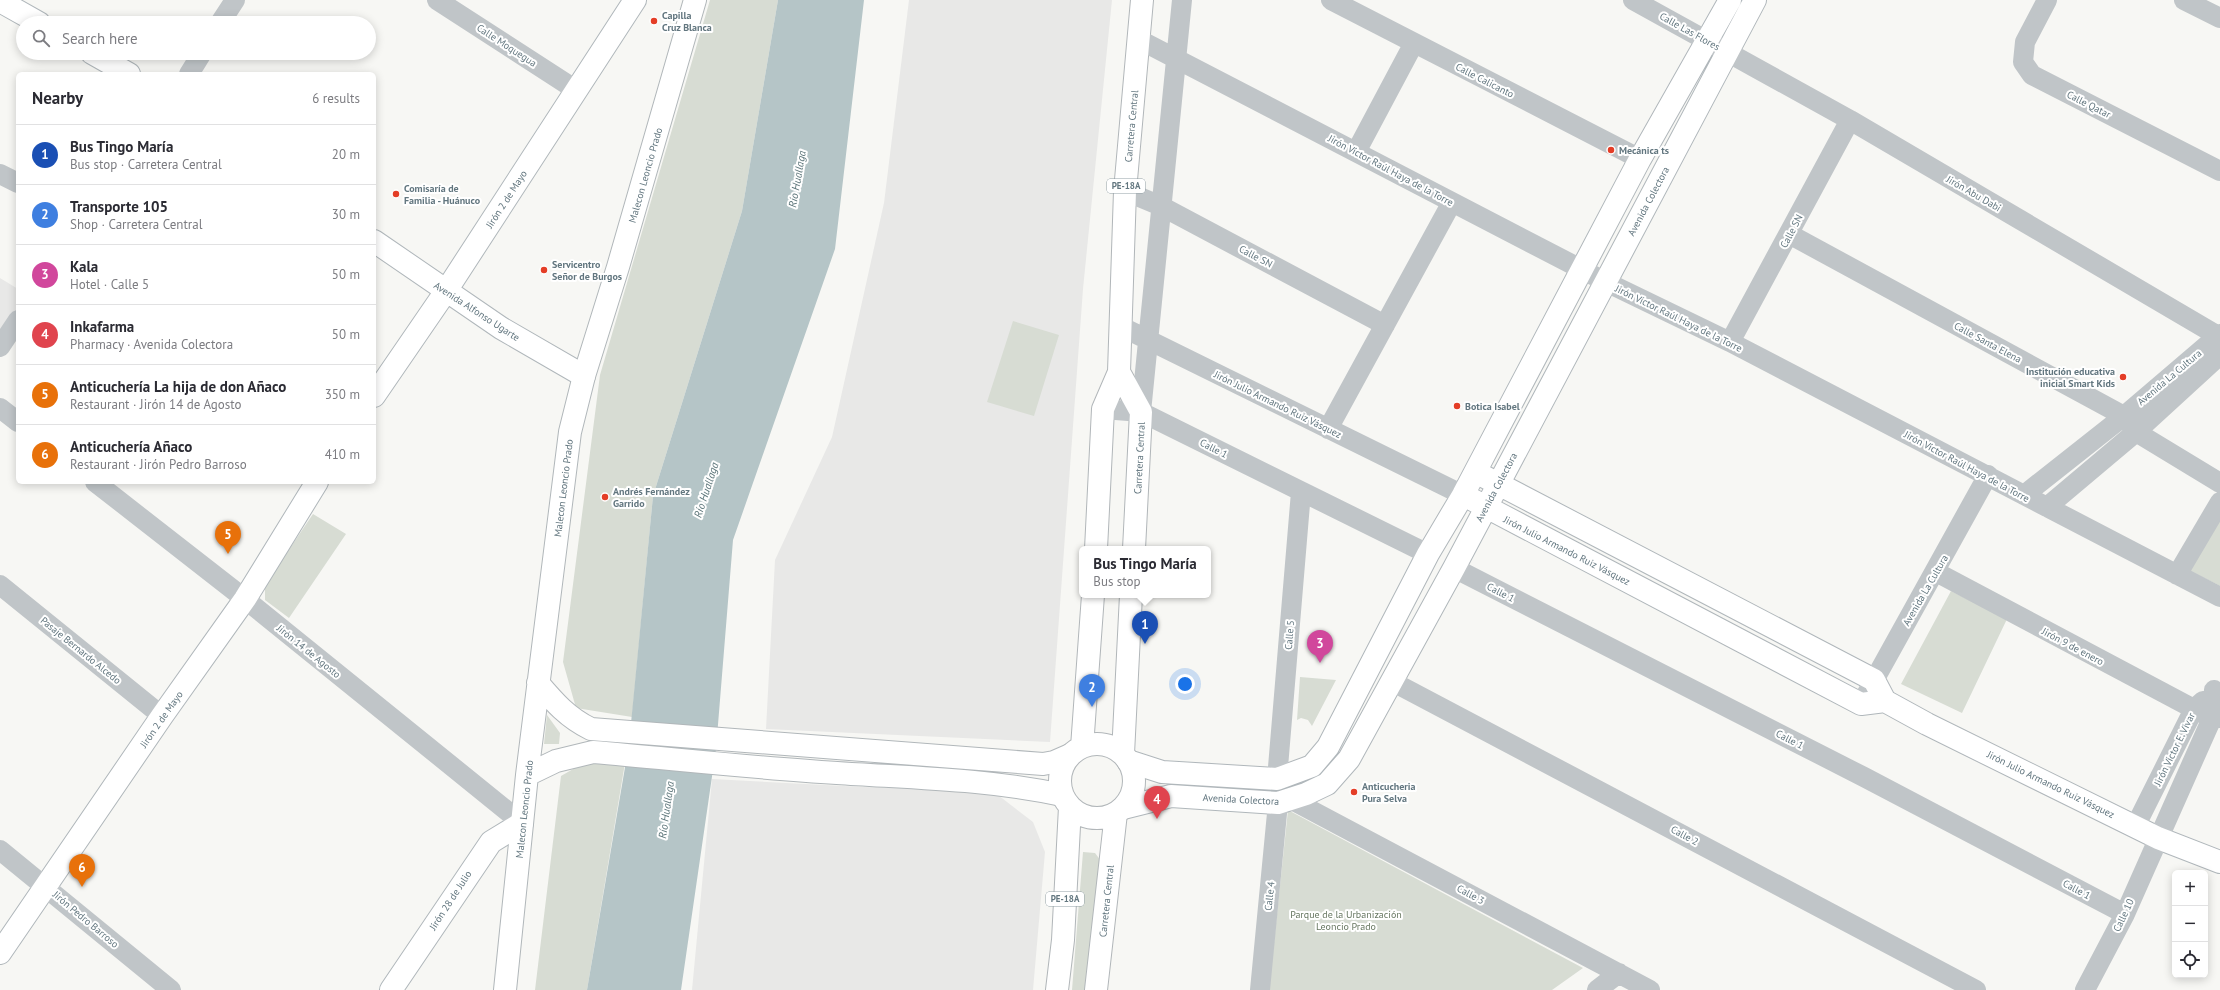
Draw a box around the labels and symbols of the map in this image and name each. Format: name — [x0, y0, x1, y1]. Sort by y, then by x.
place label: Capilla Cruz Blanca — [662, 9, 712, 34]
street label: Calle Las Flores — [1657, 9, 1722, 53]
marker: Capilla Cruz Blanca — [649, 16, 659, 26]
street label: Calle Moquegua — [474, 21, 539, 70]
street label: Calle Calicanto — [1453, 60, 1516, 101]
street label: Calle Qatar — [2065, 88, 2113, 121]
street label: Carretera Central — [1122, 89, 1141, 163]
street label: Malecon Leoncio Prado — [626, 126, 665, 224]
street label: Jirón Víctor Raúl Haya de la Torre — [1325, 131, 1456, 209]
place label: Mecánica ts — [1619, 144, 1669, 157]
marker: Mecánica ts — [1606, 145, 1616, 155]
water label: Río Huallaga — [785, 149, 809, 209]
street label: Avenida Colectora — [1625, 164, 1672, 238]
street label: Jirón 2 de Mayo — [482, 168, 530, 232]
street label: Jirón Abu Dabi — [1943, 172, 2003, 214]
road number: PE-18A — [1107, 179, 1145, 193]
place label: Comisaría de Familia - Huánuco — [404, 182, 481, 207]
marker: Comisaría de Familia - Huánuco — [391, 189, 401, 199]
street label: Calle SN — [1777, 212, 1806, 250]
street label: Calle SN — [1237, 242, 1275, 271]
place label: Servicentro Señor de Burgos — [552, 258, 622, 283]
marker: Servicentro Señor de Burgos — [539, 265, 549, 275]
street label: Avenida Alfonso Ugarte — [431, 279, 522, 344]
street label: Jirón Víctor Raúl Haya de la Torre — [1612, 281, 1745, 355]
street label: Calle Santa Elena — [1952, 319, 2024, 366]
street label: Avenida La Cultura — [2134, 347, 2204, 408]
place label: Institución educativa inicial Smart Kids — [2026, 365, 2115, 390]
street label: Jirón Julio Armando Ruiz Vásquez — [1211, 367, 1344, 441]
marker: Institución educativa inicial Smart Kids — [2118, 372, 2128, 382]
place label: Botica Isabel — [1465, 400, 1520, 413]
marker: Botica Isabel — [1452, 401, 1462, 411]
street label: Carretera Central — [1131, 421, 1148, 494]
street label: Jirón Víctor Raúl Haya de la Torre — [1901, 427, 2032, 505]
street label: Calle 1 — [1198, 436, 1230, 461]
street label: Malecon Leoncio Prado — [551, 438, 576, 538]
street label: Avenida Colectora — [1473, 450, 1520, 524]
water label: Río Huallaga — [690, 460, 722, 520]
place label: Andrés Fernández Garrido — [613, 485, 690, 510]
marker: Andrés Fernández Garrido — [600, 492, 610, 502]
street label: Jirón Julio Armando Ruiz Vásquez — [1500, 512, 1632, 588]
pin: 5 — [215, 521, 241, 554]
street label: Avenida La Cultura — [1900, 552, 1951, 628]
street label: Calle 1 — [1485, 580, 1517, 605]
pin: 1 — [1132, 611, 1158, 644]
street label: Pasaje Bernardo Alcedo — [38, 614, 124, 687]
street label: Calle 5 — [1282, 620, 1297, 650]
street label: Jirón 14 de Agosto — [273, 621, 343, 681]
street label: Jirón 9 de enero — [2039, 624, 2106, 668]
pin: 3 — [1307, 630, 1333, 663]
pin: 2 — [1079, 674, 1105, 707]
your location — [1175, 674, 1195, 694]
street label: Jirón 2 de Mayo — [136, 688, 186, 751]
street label: Jirón Víctor E. Vivar — [2151, 710, 2198, 789]
street label: Calle 1 — [1774, 727, 1806, 752]
street label: Jirón Julio Armando Ruiz Vásquez — [1984, 747, 2117, 821]
street label: Malecon Leoncio Prado — [513, 759, 536, 859]
water label: Río Huallaga — [655, 780, 677, 839]
place label: Anticucheria Pura Selva — [1362, 780, 1415, 805]
pin: 4 — [1144, 786, 1170, 819]
marker: Anticucheria Pura Selva — [1349, 787, 1359, 797]
street label: Avenida Colectora — [1202, 791, 1280, 808]
street label: Calle 2 — [1669, 823, 1701, 848]
pin: 6 — [69, 854, 95, 887]
street label: Carretera Central — [1096, 864, 1117, 938]
street label: Jirón 28 de Julio — [426, 868, 475, 933]
street label: Calle 1 — [2061, 877, 2093, 902]
street label: Calle 4 — [1261, 880, 1278, 911]
street label: Calle 3 — [1455, 882, 1487, 907]
street label: Jirón Pedro Barroso — [49, 887, 121, 951]
road number: PE-18A — [1046, 892, 1084, 906]
street label: Calle 10 — [2110, 896, 2137, 934]
park label: Parque de la Urbanización Leoncio Prado — [1290, 908, 1402, 933]

